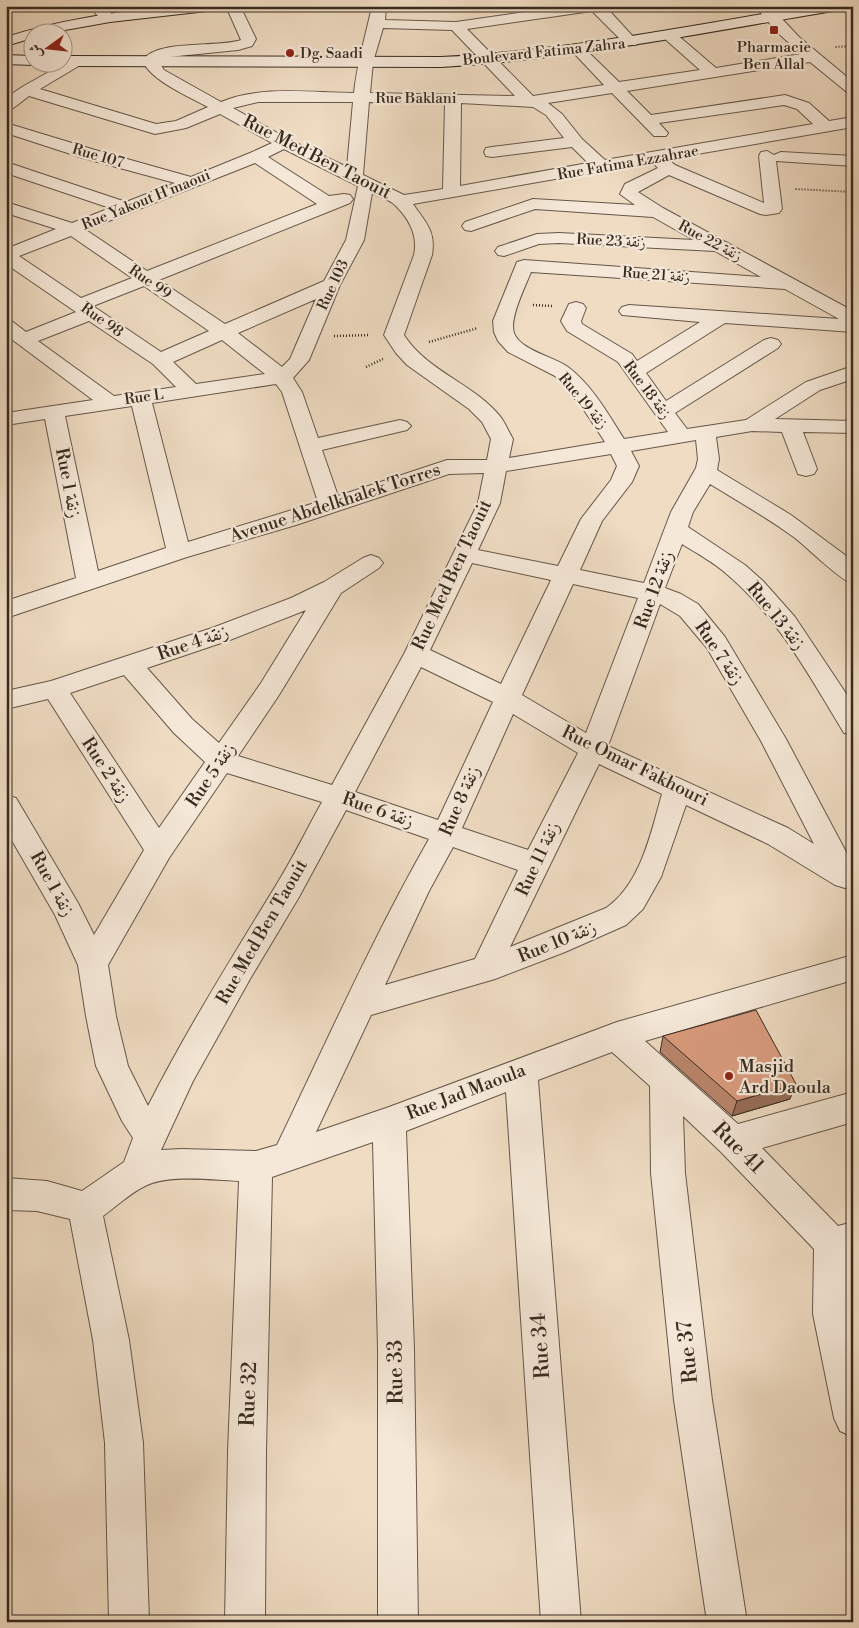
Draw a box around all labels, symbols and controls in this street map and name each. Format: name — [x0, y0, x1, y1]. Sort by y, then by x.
north arrow — [22, 22, 72, 72]
marker: Pharmacie Ben Allal — [768, 24, 780, 36]
street label: Boulevard Fatima Zahra — [461, 34, 627, 70]
place label: Pharmacie Ben Allal — [737, 38, 811, 74]
text: ش — [26, 42, 47, 60]
place label: Dg. Saadi — [300, 44, 363, 63]
marker: Dg. Saadi — [284, 47, 296, 59]
street label: Rue Baklani — [375, 89, 457, 108]
street label: Rue Med Ben Taouit — [239, 110, 396, 205]
street label: Rue 107 — [70, 140, 126, 173]
street label: Rue Fatima Ezzahrae — [556, 141, 700, 185]
street label: Rue Yakout H'maoui — [79, 165, 213, 235]
street label: Rue 22 زنقة — [675, 216, 745, 266]
street label: Rue 23 زنقة — [576, 230, 646, 252]
street label: Rue 103 — [313, 257, 353, 313]
street label: Rue 99 — [125, 261, 175, 303]
street label: Rue 21 زنقة — [621, 263, 691, 287]
street label: Rue 98 — [77, 298, 127, 342]
street label: Rue 18 زنقة — [619, 357, 675, 423]
street label: Rue 19 زنقة — [554, 369, 612, 433]
street label: Rue L — [123, 385, 165, 409]
street label: Rue 1 زنقة — [50, 446, 86, 520]
street label: Avenue Abdelkhalek Torres — [226, 458, 444, 548]
street label: Rue Med Ben Taouit — [407, 495, 497, 654]
street label: Rue 12 زنقة — [629, 548, 679, 632]
street label: Rue 13 زنقة — [742, 577, 810, 655]
street label: Rue 7 زنقة — [689, 617, 749, 689]
street label: Rue 4 زنقة — [154, 620, 232, 666]
street label: Rue Omar Fakhouri — [558, 721, 712, 811]
street label: Rue 2 زنقة — [76, 733, 136, 807]
street label: Rue 5 زنقة — [181, 738, 241, 812]
street label: Rue 8 زنقة — [434, 762, 486, 840]
street label: Rue 6 زنقة — [339, 787, 417, 833]
street label: Rue 11 زنقة — [511, 818, 565, 900]
street label: Rue 1 زنقة — [25, 847, 79, 921]
street label: Rue Med Ben Taouit — [211, 855, 313, 1009]
street label: Rue 10 زنقة — [514, 916, 600, 968]
place label: Masjid Ard Daoula — [738, 1055, 832, 1099]
street label: Rue Jad Maoula — [403, 1058, 530, 1125]
marker: Masjid Ard Daoula — [723, 1070, 735, 1082]
street label: Rue 41 — [707, 1117, 769, 1179]
street label: Rue 34 — [526, 1312, 556, 1380]
street label: Rue 37 — [672, 1319, 704, 1385]
street label: Rue 33 — [382, 1339, 410, 1405]
street label: Rue 32 — [235, 1361, 263, 1427]

